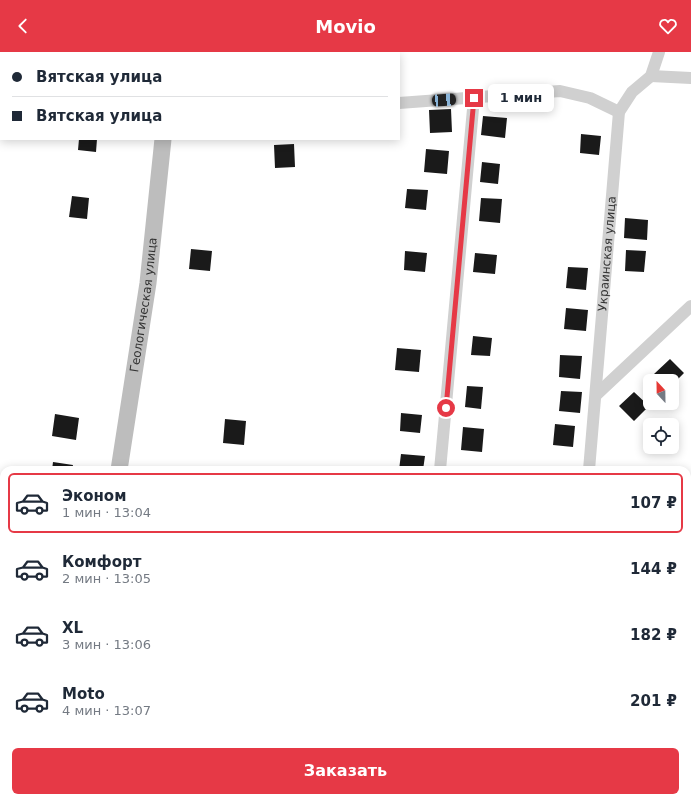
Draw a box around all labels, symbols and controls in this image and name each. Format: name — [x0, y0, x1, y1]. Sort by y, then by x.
icon: back — [12, 15, 34, 37]
icon: heart — [657, 15, 679, 37]
text: Movio — [315, 16, 376, 37]
text: Вятская улица — [36, 68, 162, 86]
callout: 1 мин — [488, 84, 554, 112]
route end — [465, 89, 483, 107]
text: 1 мин — [500, 90, 542, 105]
car — [432, 93, 456, 107]
text: Вятская улица — [36, 107, 162, 125]
street label: Украинская улица — [595, 196, 619, 312]
street label: Геологическая улица — [127, 237, 160, 373]
north arrow — [643, 374, 679, 410]
map controls — [643, 374, 679, 454]
route start — [437, 399, 455, 417]
button: locate — [643, 418, 679, 454]
icon: car — [14, 485, 50, 521]
text: Эконом — [62, 487, 126, 505]
text: 107 ₽ — [630, 494, 677, 512]
text: 1 мин · 13:04 — [62, 505, 151, 520]
icon: car — [14, 551, 50, 587]
text: Комфорт — [62, 553, 141, 571]
text: 144 ₽ — [630, 560, 677, 578]
text: 2 мин · 13:05 — [62, 571, 151, 586]
icon: car — [14, 617, 50, 653]
text: XL — [62, 619, 83, 637]
text: 182 ₽ — [630, 626, 677, 644]
text: 3 мин · 13:06 — [62, 637, 151, 652]
icon: car — [14, 683, 50, 719]
text: Moto — [62, 685, 105, 703]
text: 201 ₽ — [630, 692, 677, 710]
text: 4 мин · 13:07 — [62, 703, 151, 718]
button: Заказать — [12, 748, 679, 794]

